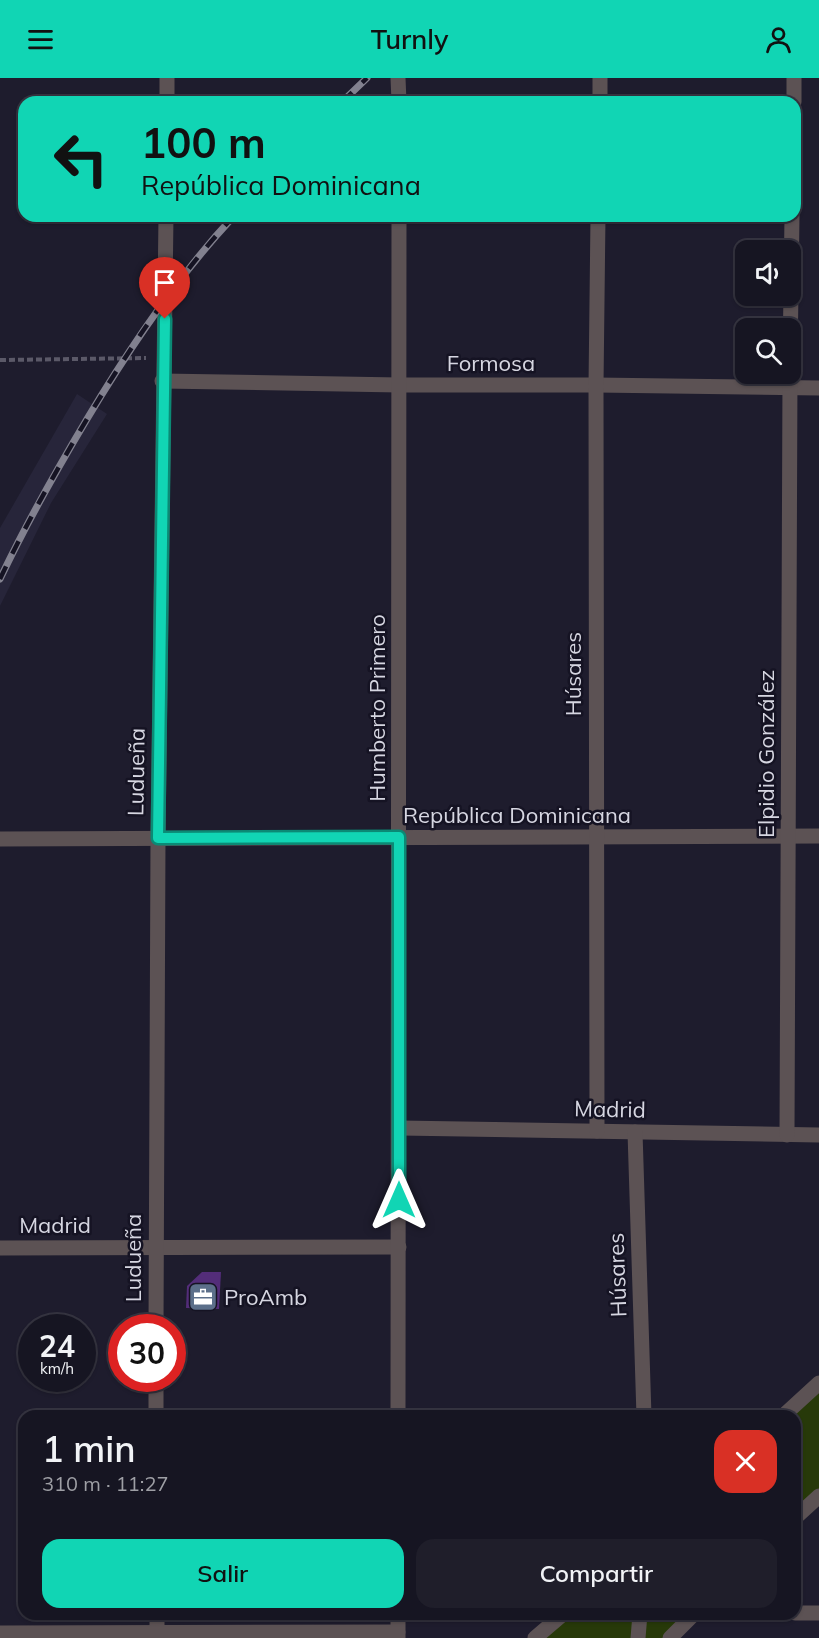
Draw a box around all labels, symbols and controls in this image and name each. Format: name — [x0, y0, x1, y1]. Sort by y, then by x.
text: Turnly — [371, 22, 448, 56]
icon: menu — [24, 23, 57, 56]
icon: person — [762, 23, 795, 56]
text: 100 m — [141, 116, 266, 169]
icon: left — [42, 120, 120, 198]
text: República Dominicana — [141, 168, 421, 202]
map controls — [735, 240, 801, 384]
button: sound — [735, 240, 801, 306]
pin — [139, 257, 190, 319]
icon: arrive — [148, 266, 181, 299]
button: search — [735, 318, 801, 384]
street label: Formosa — [447, 349, 535, 377]
street label: Humberto Primero — [363, 614, 391, 802]
street label: Húsares — [559, 632, 587, 716]
street label: Elpidio González — [752, 670, 780, 838]
street label: Ludueña — [121, 728, 151, 816]
street label: República Dominicana — [403, 801, 631, 829]
street label: Madrid — [574, 1094, 646, 1124]
position arrow — [367, 1168, 431, 1232]
street label: Madrid — [19, 1211, 91, 1239]
street label: Ludueña — [119, 1214, 147, 1302]
street label: Húsares — [602, 1232, 632, 1318]
office icon: ProAmb — [187, 1281, 219, 1313]
place label: ProAmb — [224, 1283, 307, 1311]
speed limit sign: 30 — [108, 1314, 186, 1392]
text: 24 — [39, 1327, 75, 1365]
text: km/h — [40, 1359, 74, 1378]
text: 1 min — [42, 1426, 136, 1471]
button: close — [714, 1430, 777, 1493]
text: 310 m · 11:27 — [42, 1471, 168, 1496]
button: Salir — [42, 1539, 404, 1608]
button: Compartir — [416, 1539, 777, 1608]

